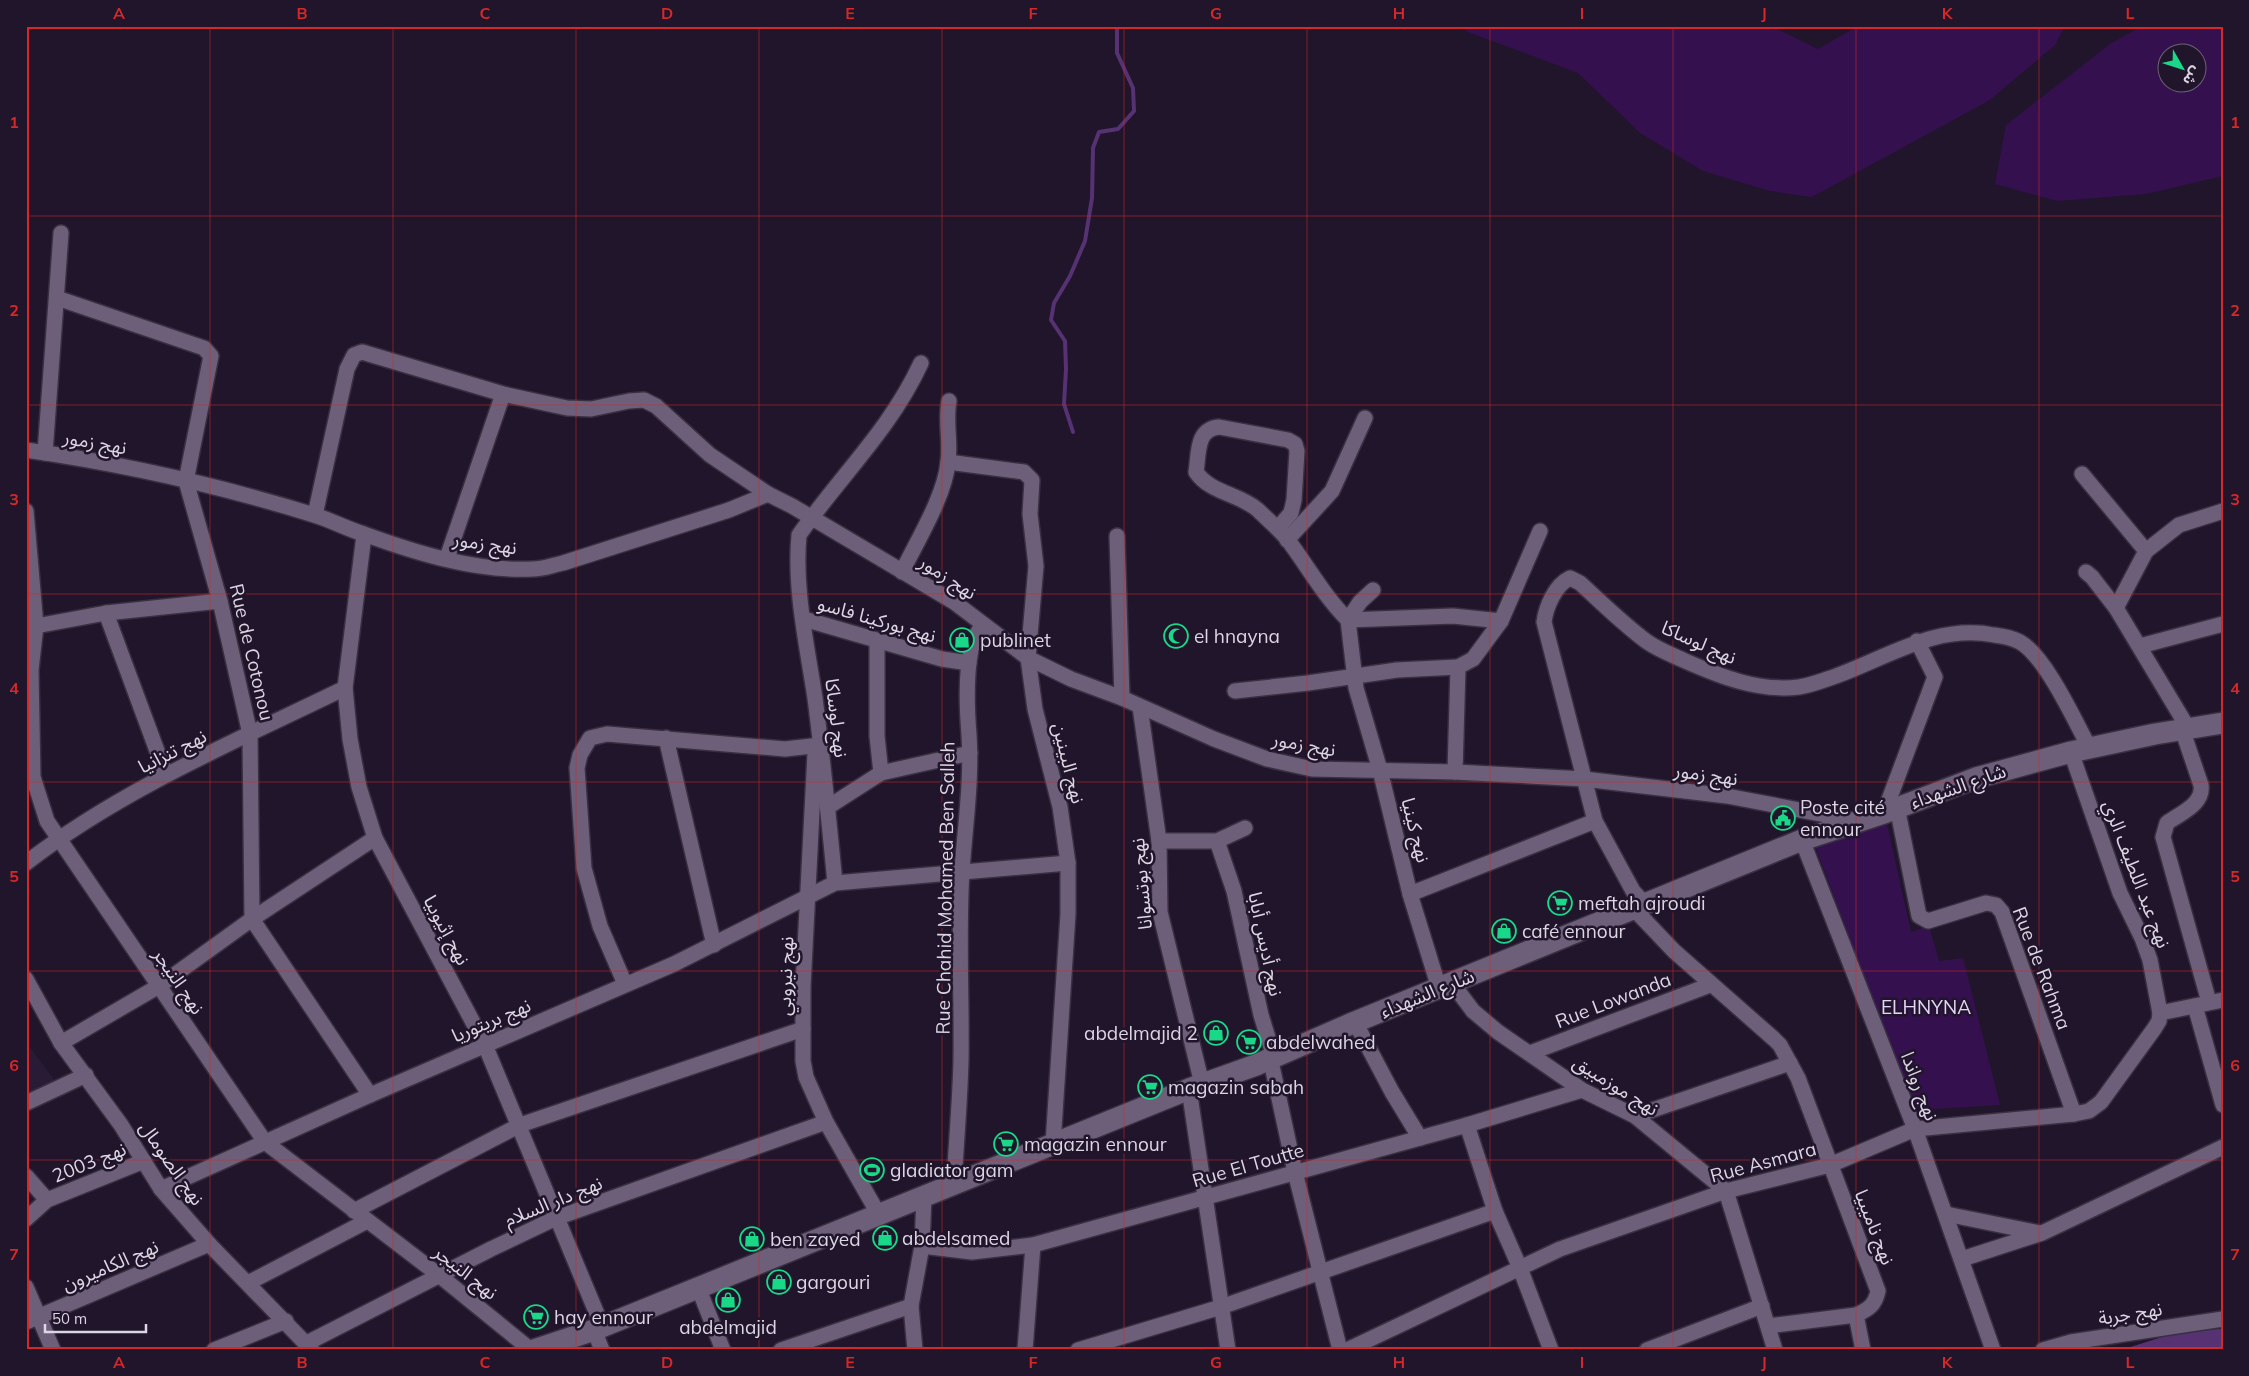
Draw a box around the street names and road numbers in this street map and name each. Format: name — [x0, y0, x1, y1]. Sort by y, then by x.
street label: نهج زمور — [60, 424, 129, 462]
street label: نهج زمور — [450, 527, 518, 562]
street label: نهج زمور — [912, 549, 981, 607]
street label: Rue de Cotonou — [225, 581, 279, 723]
street label: نهج بوركينا فاسو — [814, 591, 939, 650]
street label: نهج لوساكا — [1656, 615, 1740, 672]
street label: نهج لوساكا — [817, 677, 854, 759]
street label: نهج البينين — [1044, 720, 1091, 807]
street label: نهج تنزانيا — [134, 724, 212, 781]
street label: نهج زمور — [1269, 726, 1338, 764]
street label: Rue Chahid Mohamed Ben Salleh — [930, 741, 960, 1035]
street label: نهج زمور — [1671, 758, 1739, 793]
street label: شارع الشهداء — [1907, 758, 2010, 815]
street label: نهج كينيا — [1393, 795, 1436, 866]
street label: نهج عبد اللطيف الري — [2095, 797, 2176, 952]
street label: نهج بوتسوانا — [1125, 837, 1160, 931]
street label: نهج أديس أبابا — [1240, 890, 1289, 999]
street label: نهج إثيوبيا — [416, 891, 475, 971]
street label: Rue de Rahma — [2008, 903, 2076, 1033]
street label: نهج نيروبي — [772, 936, 802, 1016]
street label: نهج النيجر — [145, 942, 210, 1020]
street label: شارع الشهداء — [1376, 963, 1478, 1025]
street label: Rue Lowanda — [1552, 967, 1674, 1033]
street label: نهج بريتوريا — [448, 993, 535, 1050]
street label: نهج رواندا — [1893, 1048, 1944, 1125]
street label: نهج موزمبيق — [1567, 1049, 1663, 1123]
street label: نهج الصومال — [132, 1116, 210, 1211]
street label: نهج 2003 — [49, 1136, 131, 1190]
street label: Rue Asmara — [1707, 1136, 1819, 1188]
street label: Rue El Toutte — [1189, 1138, 1307, 1192]
street label: نهج دار السلام — [500, 1170, 607, 1234]
street label: نهج ناميبيا — [1847, 1186, 1900, 1269]
street label: نهج الكاميرون — [58, 1234, 163, 1299]
street label: نهج النيجر — [427, 1239, 503, 1307]
street label: نهج جربة — [2096, 1296, 2164, 1333]

